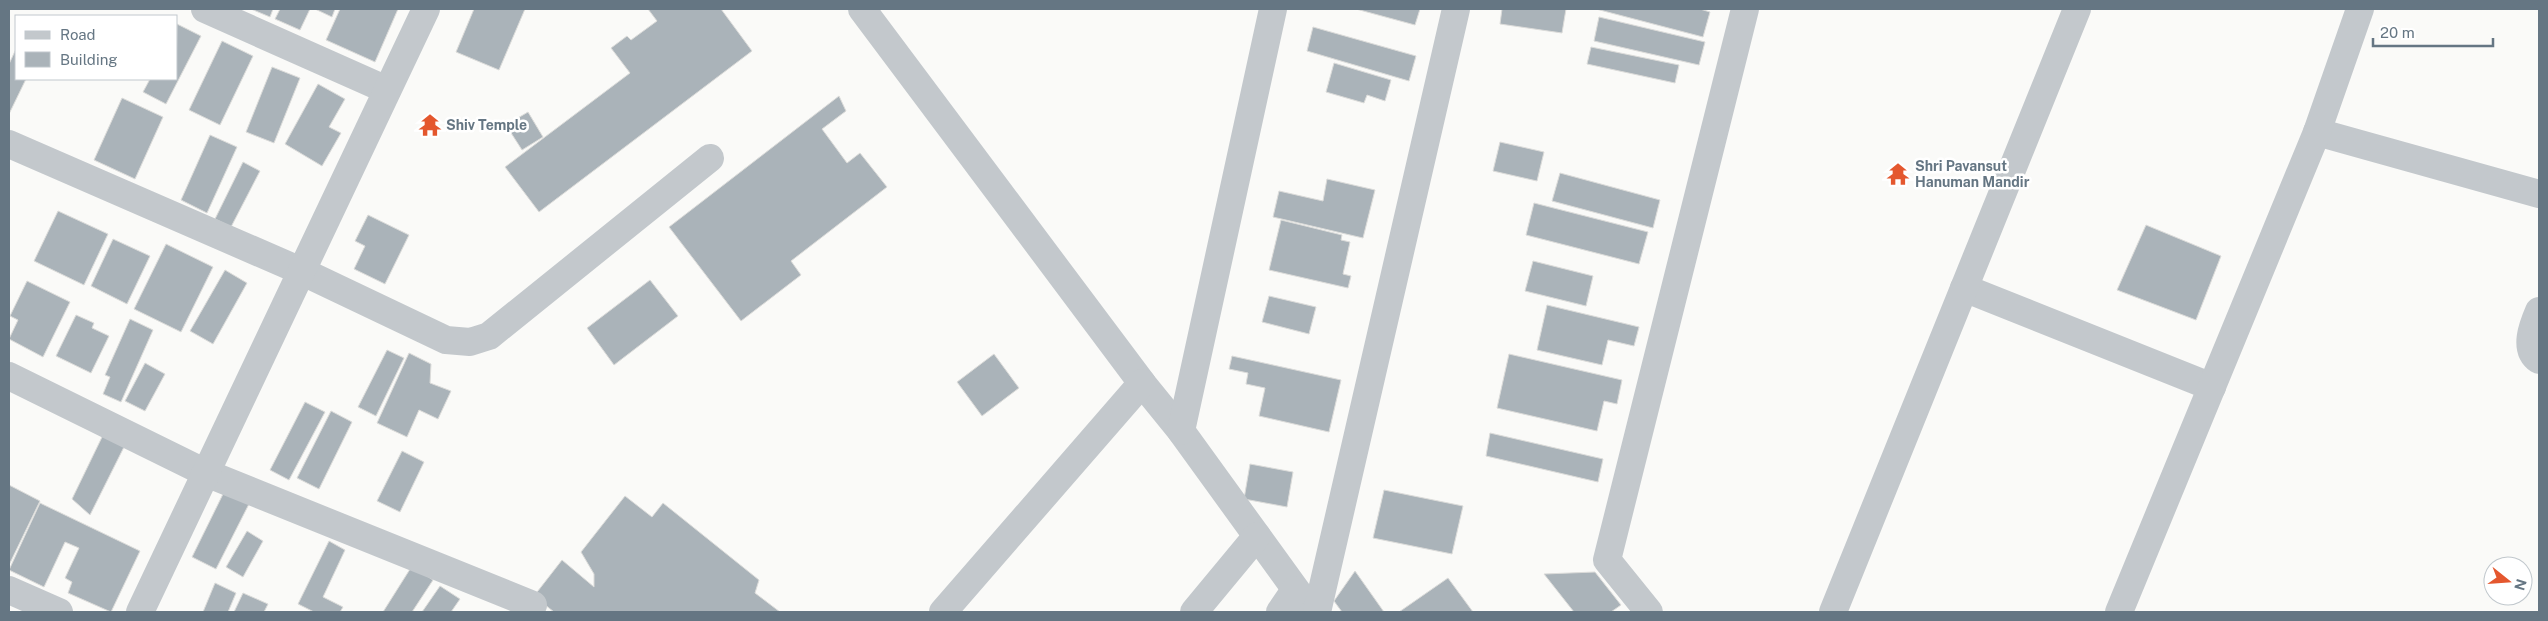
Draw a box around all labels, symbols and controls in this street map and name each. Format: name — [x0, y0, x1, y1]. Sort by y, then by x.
legend — [15, 15, 178, 80]
scale bar — [2373, 15, 2493, 47]
text: 20 m — [2380, 24, 2415, 41]
text: Road — [60, 26, 96, 43]
text: Building — [60, 51, 118, 68]
temple icon: Shiv Temple — [417, 112, 443, 138]
place label: Shiv Temple — [446, 117, 527, 133]
place label: Shri Pavansut Hanuman Mandir — [1915, 158, 2030, 190]
temple icon: Shri Pavansut Hanuman Mandir — [1885, 161, 1911, 187]
north arrow — [2483, 556, 2533, 606]
text: N — [2511, 577, 2530, 592]

